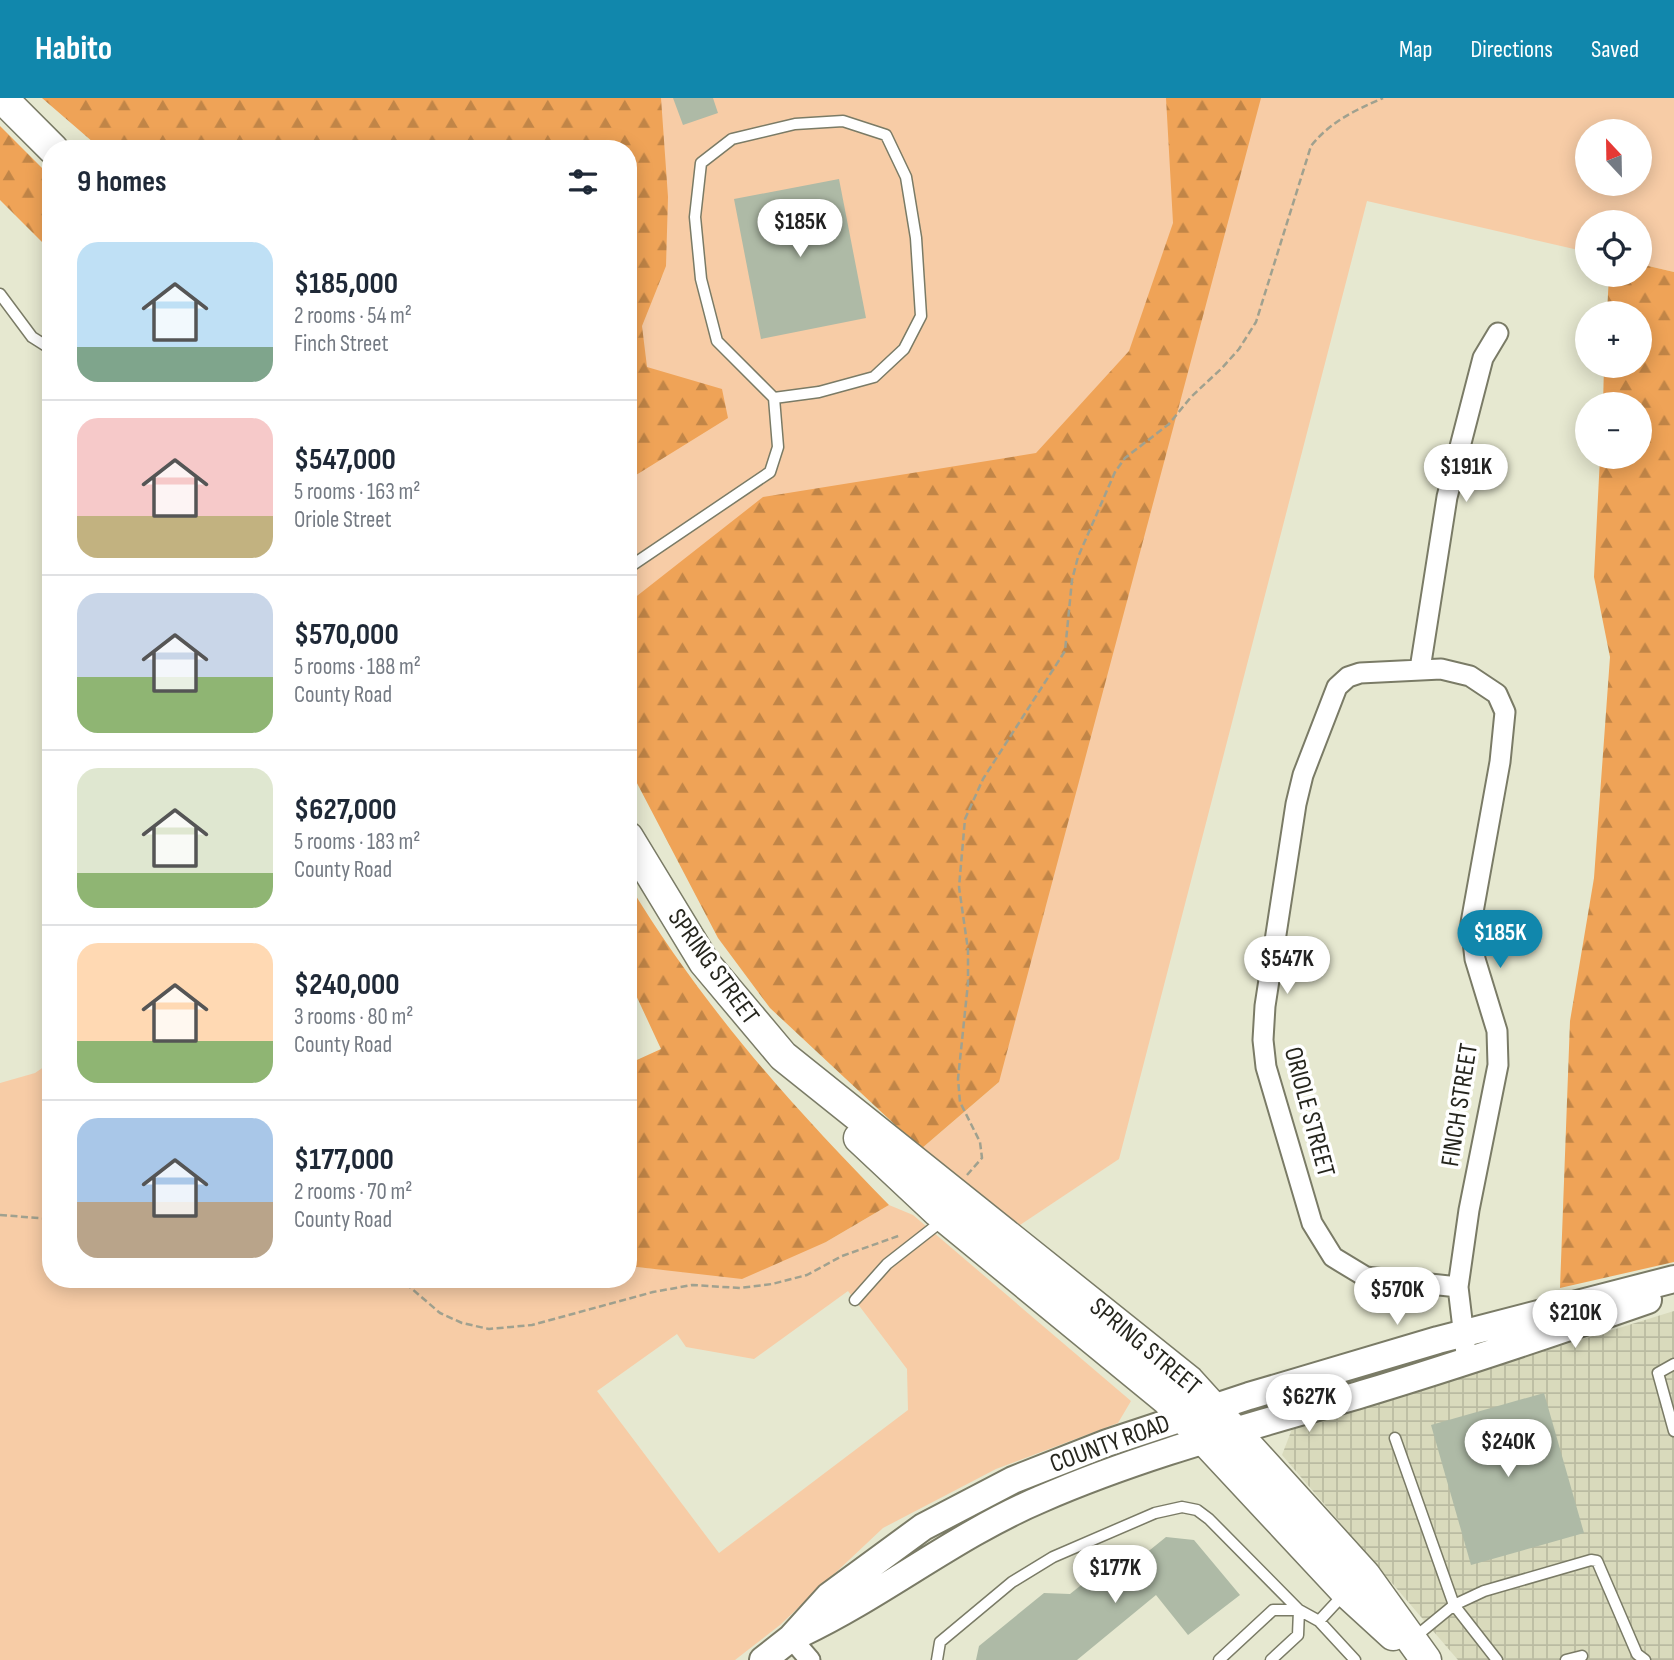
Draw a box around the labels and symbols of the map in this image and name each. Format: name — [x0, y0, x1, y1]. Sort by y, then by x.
north arrow — [1575, 119, 1652, 196]
pin: $185K — [751, 200, 849, 259]
pin: $191K — [1417, 444, 1515, 504]
street label: SPRING STREET — [661, 903, 765, 1031]
pin: $185K — [1451, 910, 1549, 970]
pin: $547K — [1238, 936, 1336, 996]
street label: FINCH STREET — [1435, 1041, 1485, 1169]
street label: ORIOLE STREET — [1277, 1044, 1341, 1180]
pin: $570K — [1348, 1268, 1446, 1327]
pin: $210K — [1526, 1290, 1624, 1350]
street label: SPRING STREET — [1083, 1292, 1207, 1402]
pin: $627K — [1260, 1374, 1358, 1434]
street label: COUNTY ROAD — [1046, 1408, 1174, 1480]
pin: $240K — [1459, 1420, 1557, 1479]
pin: $177K — [1066, 1546, 1164, 1605]

